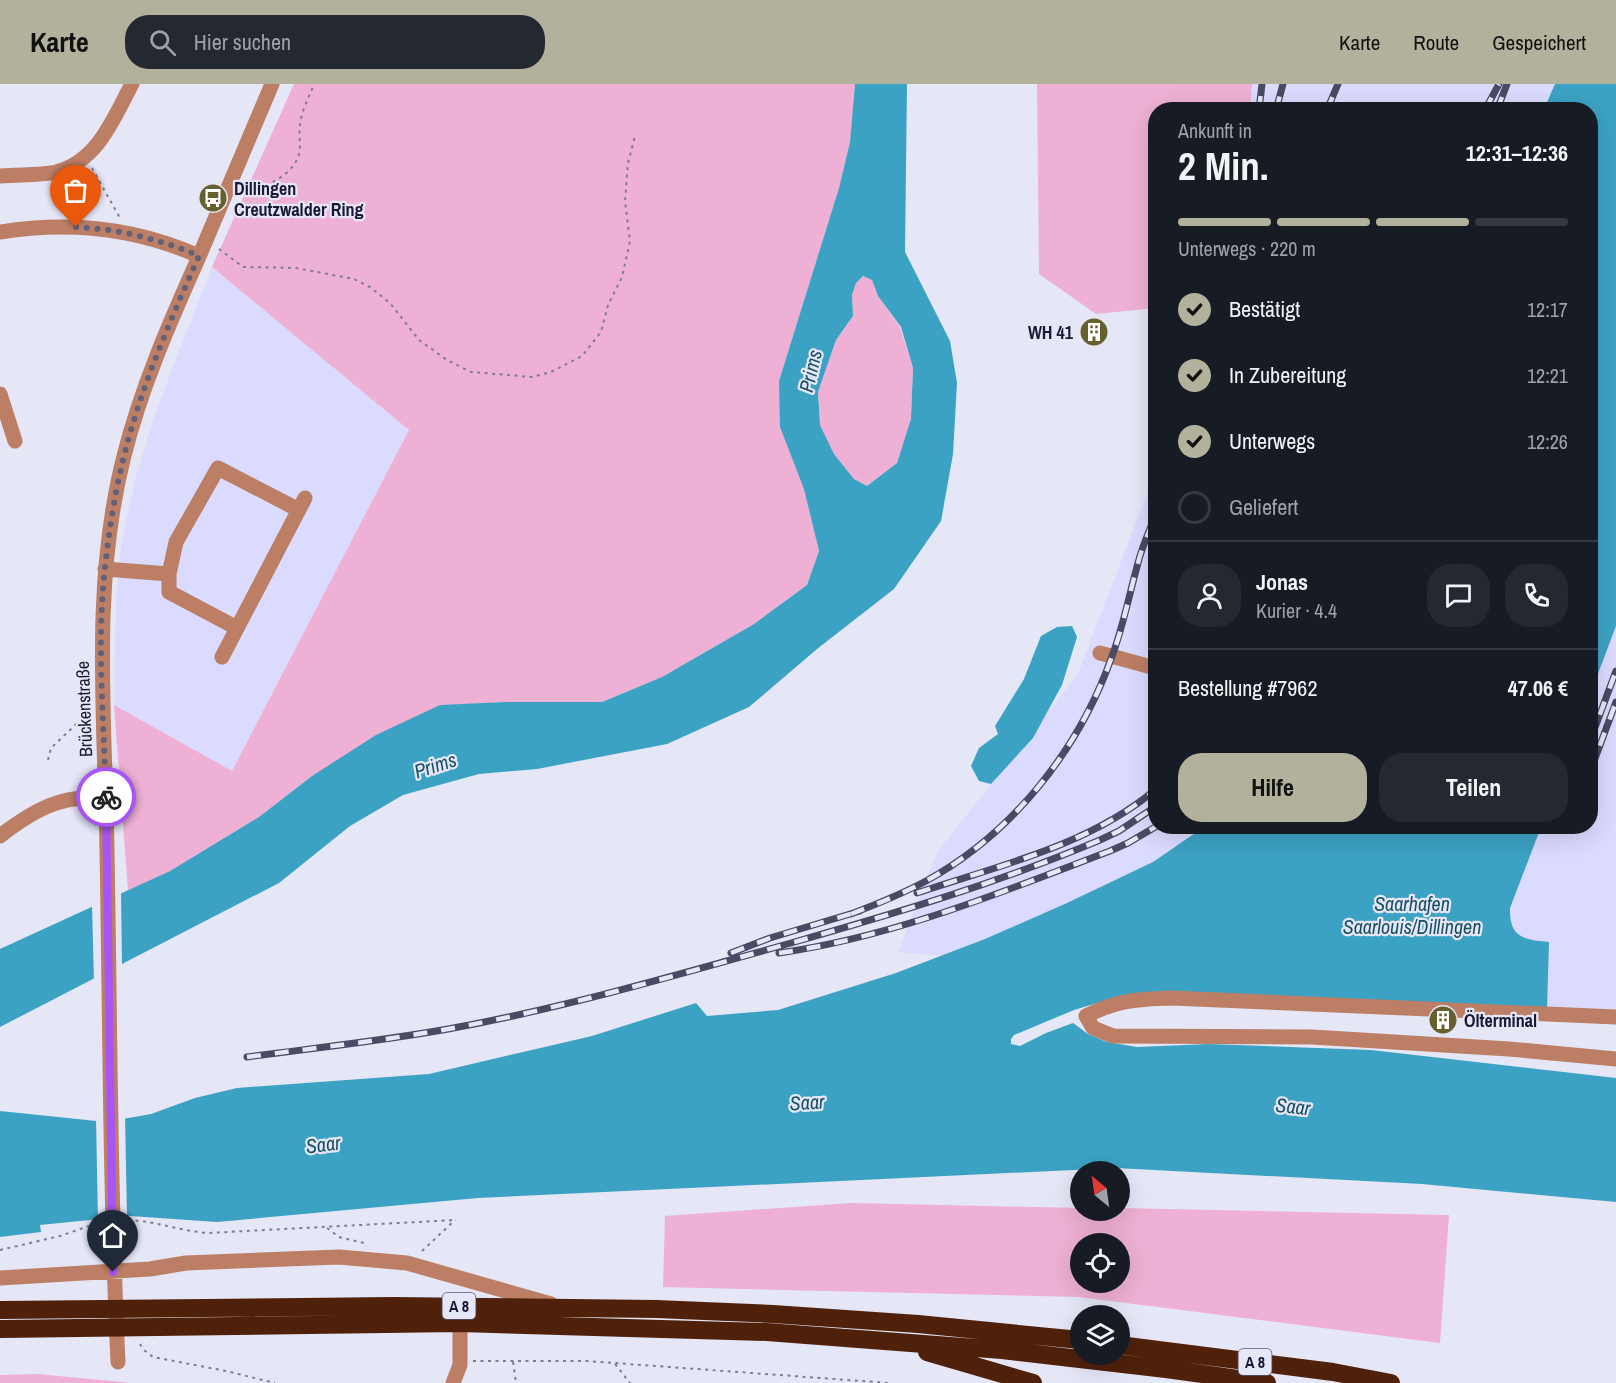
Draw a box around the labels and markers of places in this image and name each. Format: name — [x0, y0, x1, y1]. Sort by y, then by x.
pin — [50, 165, 101, 227]
place label: Dillingen Creutzwalder Ring — [234, 176, 364, 222]
bus stop icon: Dillingen Creutzwalder Ring — [197, 182, 229, 214]
building icon: WH 41 — [1078, 316, 1110, 348]
place label: WH 41 — [1028, 320, 1074, 345]
building icon: Ölterminal — [1427, 1004, 1459, 1036]
place label: Ölterminal — [1464, 1008, 1537, 1033]
pin — [87, 1210, 138, 1272]

